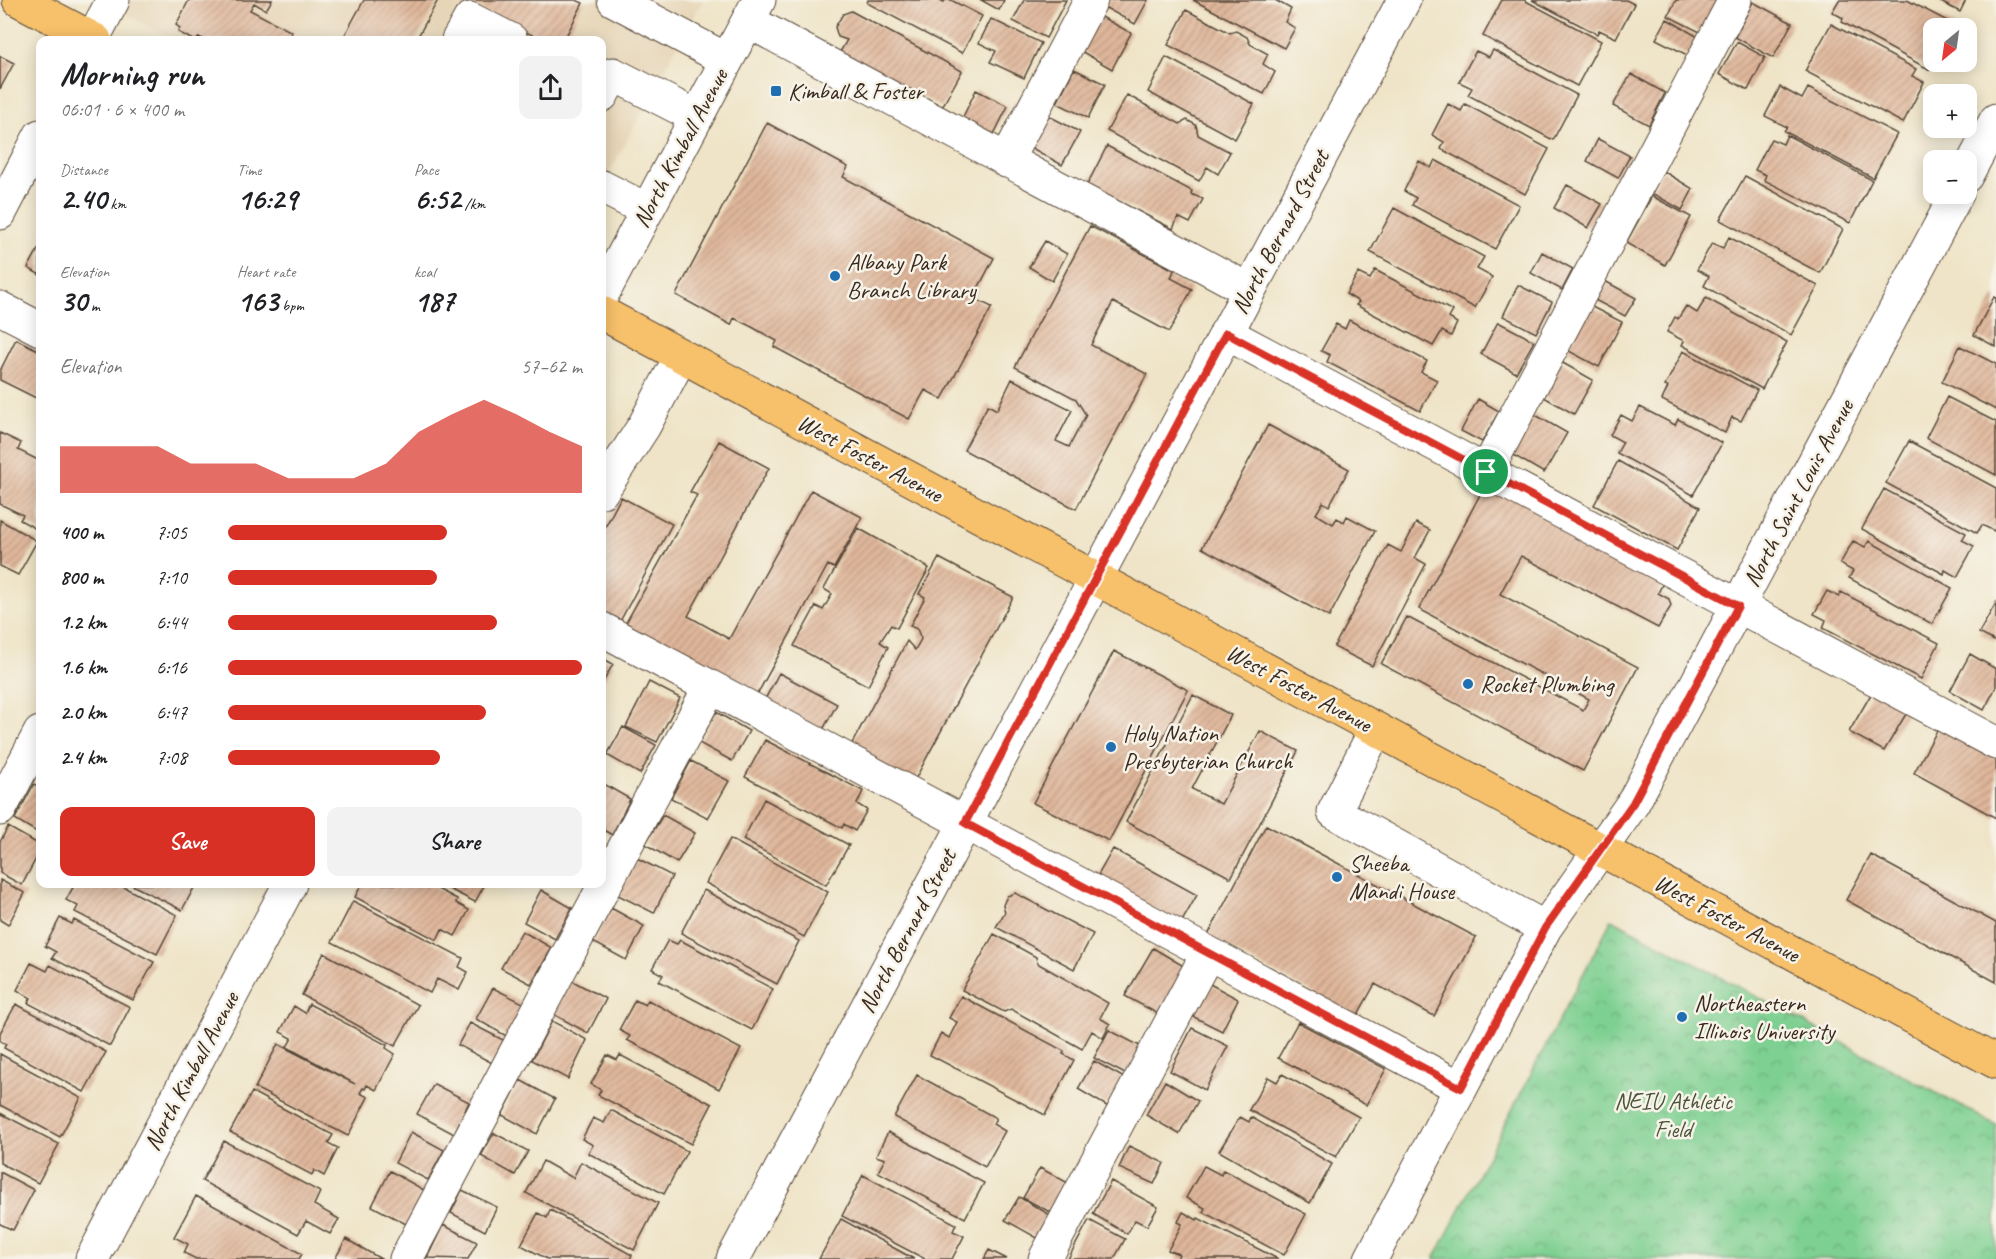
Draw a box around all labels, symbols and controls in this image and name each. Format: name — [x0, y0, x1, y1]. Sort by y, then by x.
north arrow — [1923, 18, 1977, 72]
map controls — [1923, 18, 1977, 204]
text: Morning run — [60, 53, 204, 95]
button: share — [519, 56, 582, 119]
street label: North Kimball Avenue — [626, 62, 735, 232]
place label: Kimball & Foster — [788, 76, 925, 106]
marker: Kimball & Foster — [769, 84, 783, 98]
button: + — [1923, 84, 1977, 138]
text: 06:01 · 6 × 400 m — [60, 97, 184, 122]
street label: North Bernard Street — [1224, 143, 1337, 319]
button: − — [1923, 150, 1977, 204]
text: Distance — [60, 160, 108, 180]
text: Time — [237, 160, 261, 180]
text: Pace — [414, 160, 439, 180]
text: 2.40 — [60, 180, 106, 218]
text: 16:29 — [237, 180, 297, 218]
text: 6:52 — [414, 180, 461, 218]
text: km — [106, 194, 126, 214]
text: /km — [461, 194, 485, 214]
place label: Albany Park Branch Library — [847, 247, 977, 305]
text: Elevation — [60, 262, 109, 282]
text: Heart rate — [237, 262, 295, 282]
text: kcal — [414, 262, 435, 282]
marker: Albany Park Branch Library — [828, 269, 842, 283]
text: 30 — [60, 282, 87, 320]
text: 163 — [237, 282, 278, 320]
text: 187 — [414, 282, 454, 320]
text: m — [87, 296, 100, 316]
text: bpm — [278, 296, 304, 316]
text: Elevation — [60, 354, 122, 379]
text: 57–62 m — [521, 354, 582, 379]
street label: North Saint Louis Avenue — [1736, 392, 1861, 592]
street label: West Foster Avenue — [792, 407, 950, 510]
pin — [1460, 446, 1511, 497]
icon: arrive — [1469, 455, 1502, 488]
text: 400 m — [60, 520, 103, 545]
text: 7:05 — [156, 520, 187, 545]
text: 800 m — [60, 565, 103, 590]
text: 7:10 — [156, 565, 187, 590]
text: 1.2 km — [60, 610, 107, 635]
text: 6:44 — [156, 610, 187, 635]
street label: West Foster Avenue — [1221, 637, 1379, 740]
text: 1.6 km — [60, 655, 107, 680]
text: 6:16 — [156, 655, 187, 680]
place label: Rocket Plumbing — [1480, 669, 1616, 699]
marker: Rocket Plumbing — [1461, 677, 1475, 691]
text: 2.0 km — [60, 700, 107, 725]
text: 6:47 — [156, 700, 187, 725]
place label: Holy Nation Presbyterian Church — [1123, 718, 1294, 776]
marker: Holy Nation Presbyterian Church — [1104, 740, 1118, 754]
text: 2.4 km — [60, 745, 107, 770]
text: 7:08 — [156, 745, 187, 770]
button: Save — [60, 807, 315, 876]
button: Share — [327, 807, 582, 876]
street label: North Bernard Street — [851, 842, 964, 1018]
place label: Sheeba Mandi House — [1349, 848, 1456, 906]
street label: West Foster Avenue — [1649, 867, 1807, 970]
marker: Sheeba Mandi House — [1330, 870, 1344, 884]
street label: North Kimball Avenue — [137, 985, 246, 1155]
place label: Northeastern Illinois University — [1694, 988, 1836, 1046]
marker: Northeastern Illinois University — [1675, 1010, 1689, 1024]
park label: NEIU Athletic Field — [1614, 1086, 1733, 1144]

